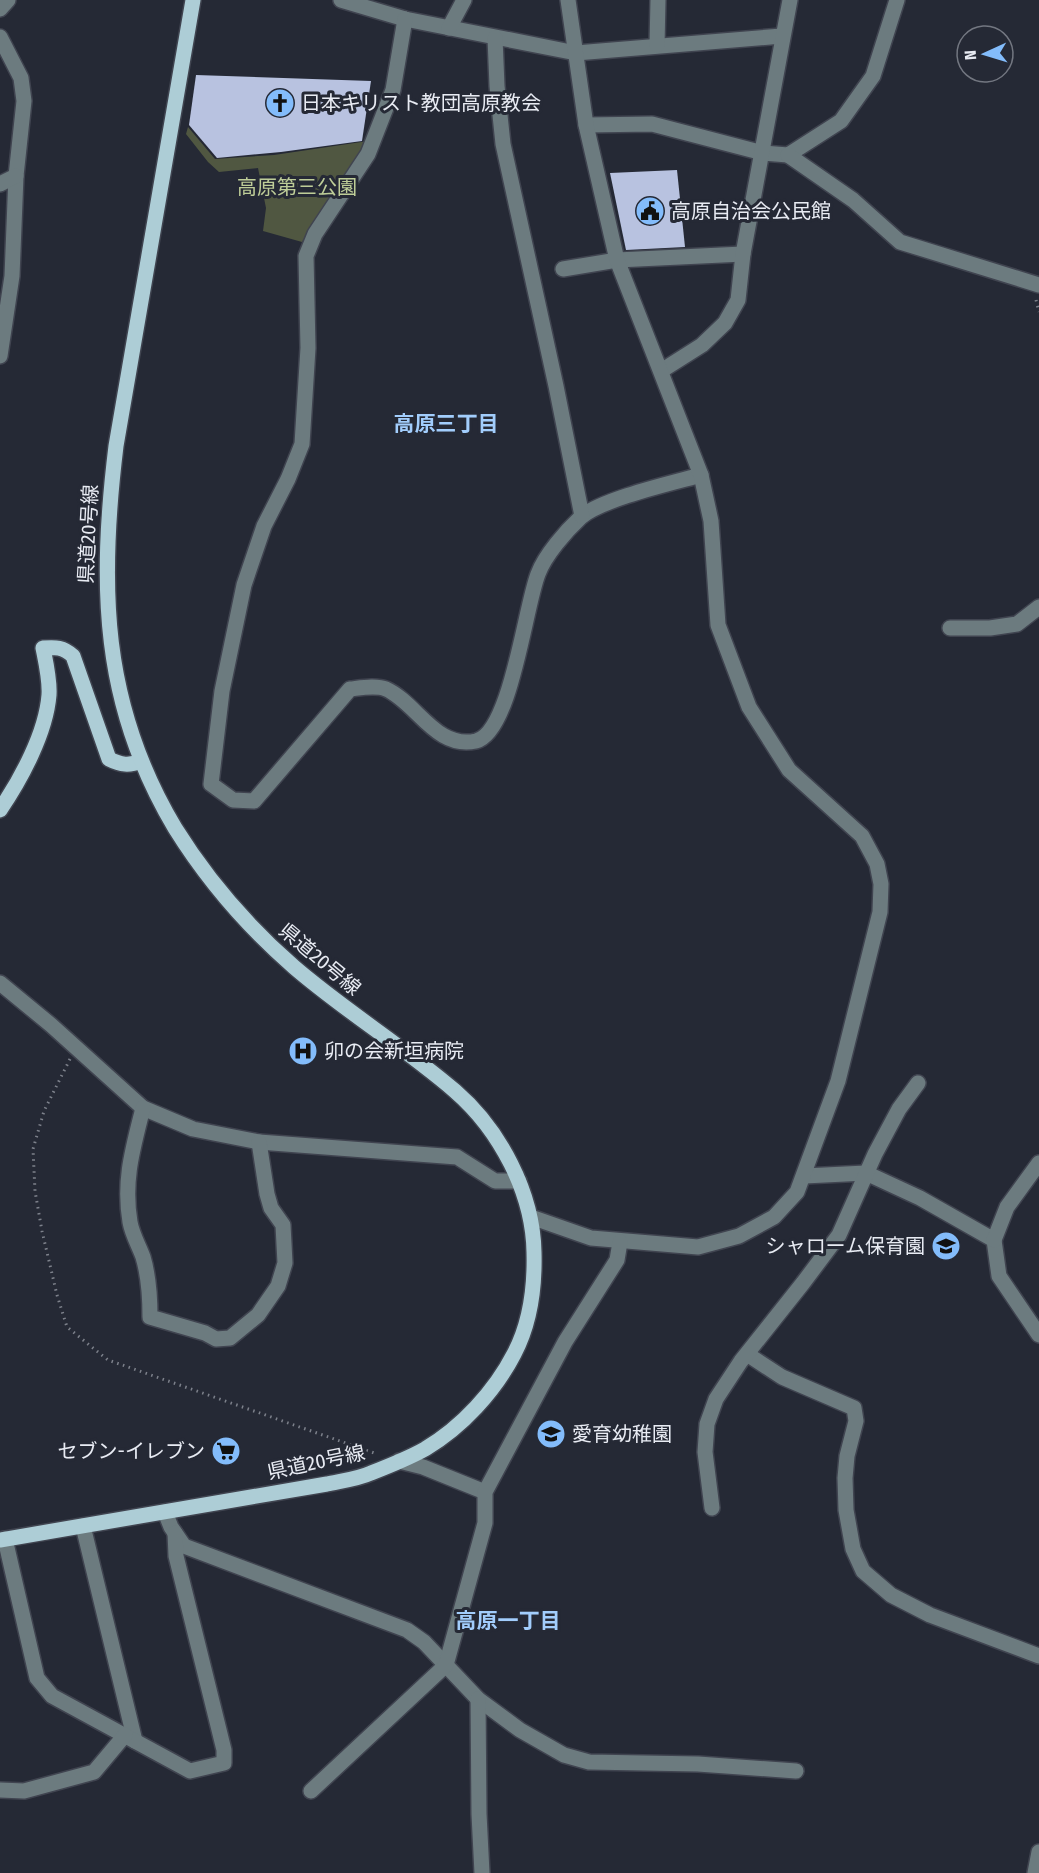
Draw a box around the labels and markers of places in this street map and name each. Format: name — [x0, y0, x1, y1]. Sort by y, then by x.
church icon: 日本キリスト教団高原教会 — [264, 87, 296, 119]
place label: 日本キリスト教団高原教会 — [301, 91, 541, 115]
public building icon: 高原自治会公民館 — [634, 195, 666, 227]
place label: 高原自治会公民館 — [671, 199, 831, 223]
hospital icon: 卯の会新垣病院 — [287, 1035, 319, 1067]
place label: 卯の会新垣病院 — [324, 1039, 464, 1063]
school or university icon: シャローム保育園 — [930, 1230, 962, 1262]
place label: シャローム保育園 — [766, 1234, 925, 1258]
school or university icon: 愛育幼稚園 — [535, 1418, 567, 1450]
place label: 愛育幼稚園 — [572, 1422, 672, 1446]
supermarket icon: セブン-イレブン — [210, 1435, 242, 1467]
place label: セブン-イレブン — [58, 1439, 205, 1463]

